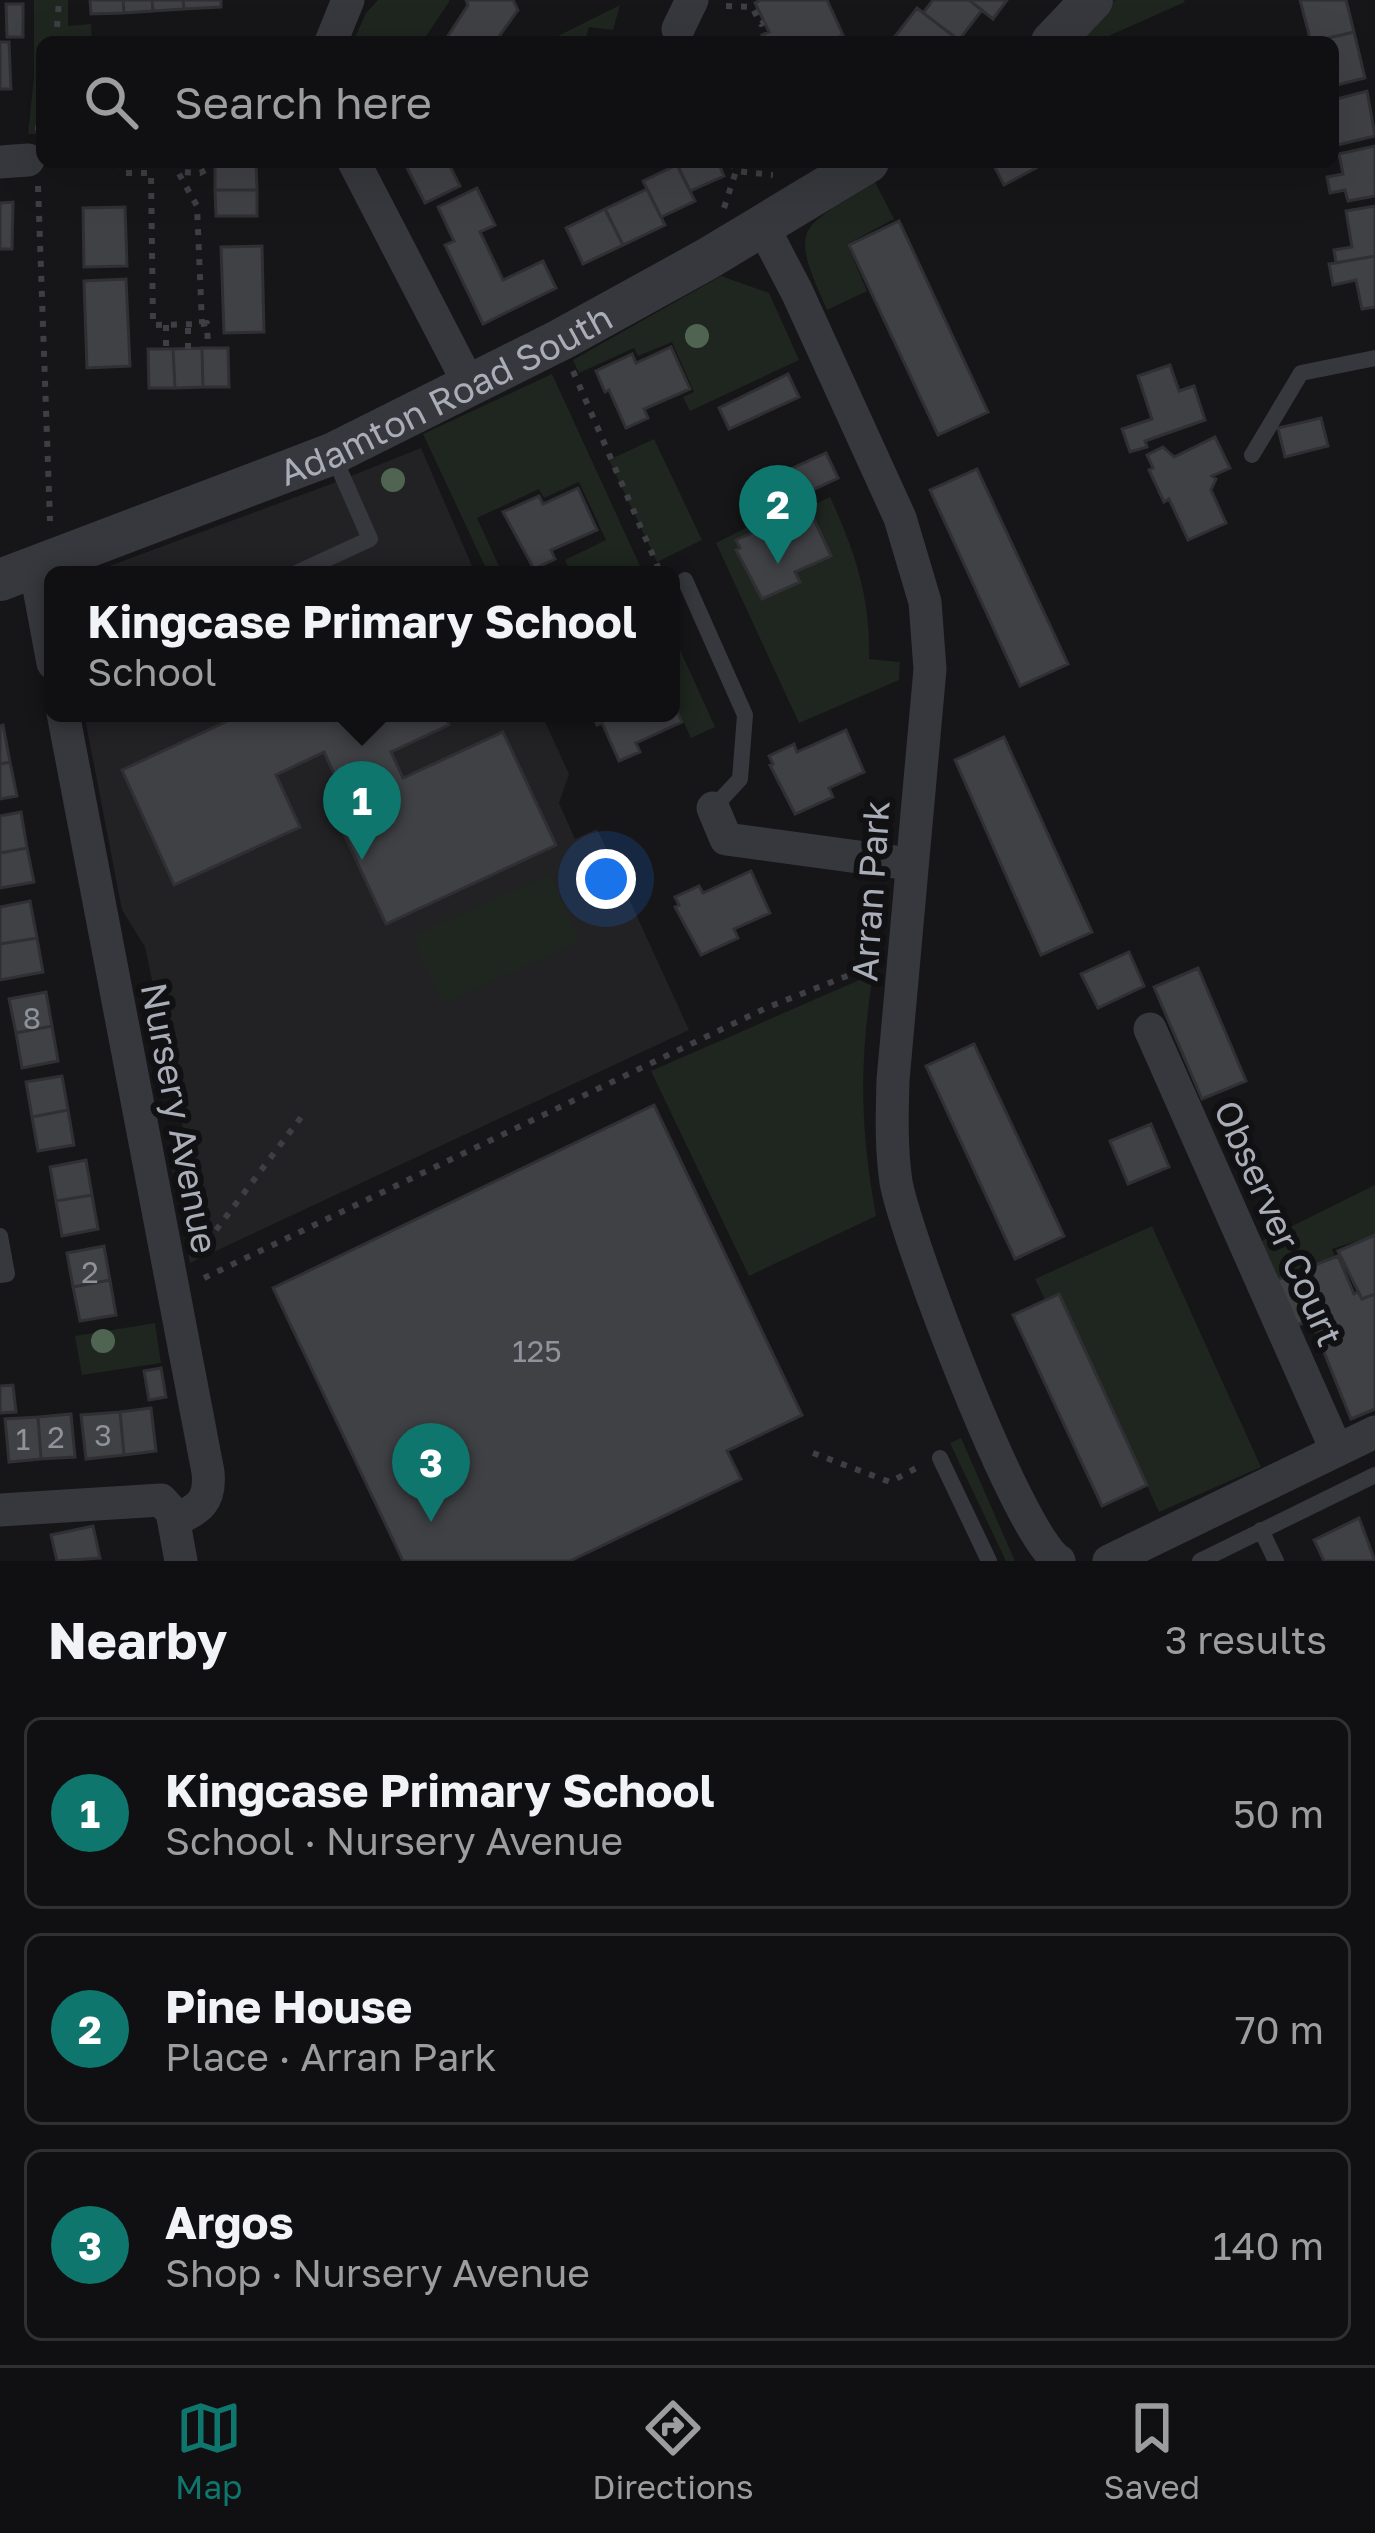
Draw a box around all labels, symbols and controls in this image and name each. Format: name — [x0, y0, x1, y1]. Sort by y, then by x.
search box — [36, 36, 1339, 168]
icon: search — [78, 69, 144, 135]
text: Search here — [174, 75, 432, 129]
street label: Adamton Road South — [273, 294, 619, 493]
pin: 2 — [739, 465, 817, 564]
popup — [44, 566, 680, 722]
text: Kingcase Primary School — [87, 594, 637, 648]
text: School — [87, 648, 217, 695]
pin: 1 — [323, 761, 401, 860]
street label: Arran Park — [842, 799, 898, 983]
your location — [576, 849, 636, 909]
street label: Nursery Avenue — [133, 979, 227, 1257]
house number: 8 — [23, 1000, 41, 1036]
street label: Observer Court — [1206, 1094, 1352, 1352]
house number: 2 — [81, 1254, 99, 1290]
house number: 125 — [512, 1333, 562, 1369]
house number: 3 — [94, 1417, 112, 1453]
house number: 2 — [47, 1419, 65, 1455]
house number: 1 — [16, 1421, 30, 1457]
pin: 3 — [392, 1423, 470, 1522]
text: Nearby — [48, 1609, 227, 1670]
text: 3 results — [1165, 1616, 1327, 1663]
text: Kingcase Primary School — [165, 1763, 715, 1817]
text: 1 — [80, 1790, 100, 1837]
text: 50 m — [1233, 1790, 1324, 1837]
text: School · Nursery Avenue — [165, 1817, 623, 1864]
text: Pine House — [165, 1979, 412, 2033]
text: 2 — [78, 2006, 102, 2053]
text: 70 m — [1235, 2006, 1324, 2053]
text: Place · Arran Park — [165, 2033, 497, 2080]
text: Argos — [165, 2195, 294, 2249]
text: 3 — [78, 2222, 102, 2269]
text: 140 m — [1213, 2222, 1324, 2269]
text: Shop · Nursery Avenue — [165, 2249, 590, 2296]
tab: Map — [175, 2395, 242, 2506]
tab: Directions — [592, 2395, 754, 2506]
tab: Saved — [1104, 2395, 1200, 2506]

